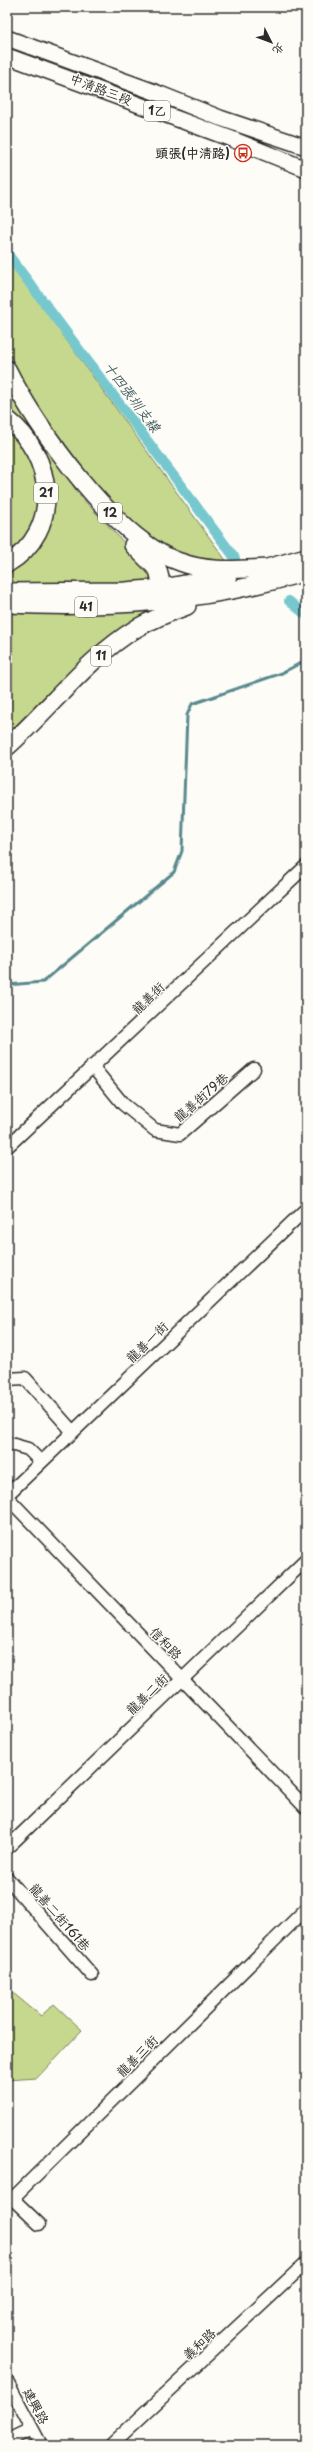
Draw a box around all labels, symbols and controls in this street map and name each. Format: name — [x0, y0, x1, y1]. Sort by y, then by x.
north arrow — [251, 22, 291, 62]
text: 北 — [269, 39, 289, 59]
street label: 中清路三段 — [67, 68, 135, 109]
road number: 1乙 — [144, 101, 170, 121]
place label: 頭張(中清路) — [155, 143, 230, 162]
bus stop icon: 頭張(中清路) — [233, 143, 253, 163]
water label: 十四張圳支線 — [99, 357, 167, 437]
road number: 21 — [34, 483, 58, 503]
road number: 12 — [98, 503, 122, 523]
road number: 41 — [75, 597, 97, 617]
road number: 11 — [91, 646, 111, 666]
street label: 龍善街 — [127, 977, 168, 1018]
street label: 龍善街79巷 — [169, 1068, 232, 1126]
street label: 龍善一街 — [121, 1317, 172, 1367]
street label: 信和路 — [146, 1622, 187, 1663]
street label: 龍善二街 — [121, 1669, 172, 1719]
street label: 龍善二街161巷 — [25, 1879, 95, 1955]
street label: 龍善三街 — [112, 2031, 162, 2081]
street label: 義和路 — [178, 2323, 219, 2364]
street label: 建興路 — [19, 2384, 54, 2427]

